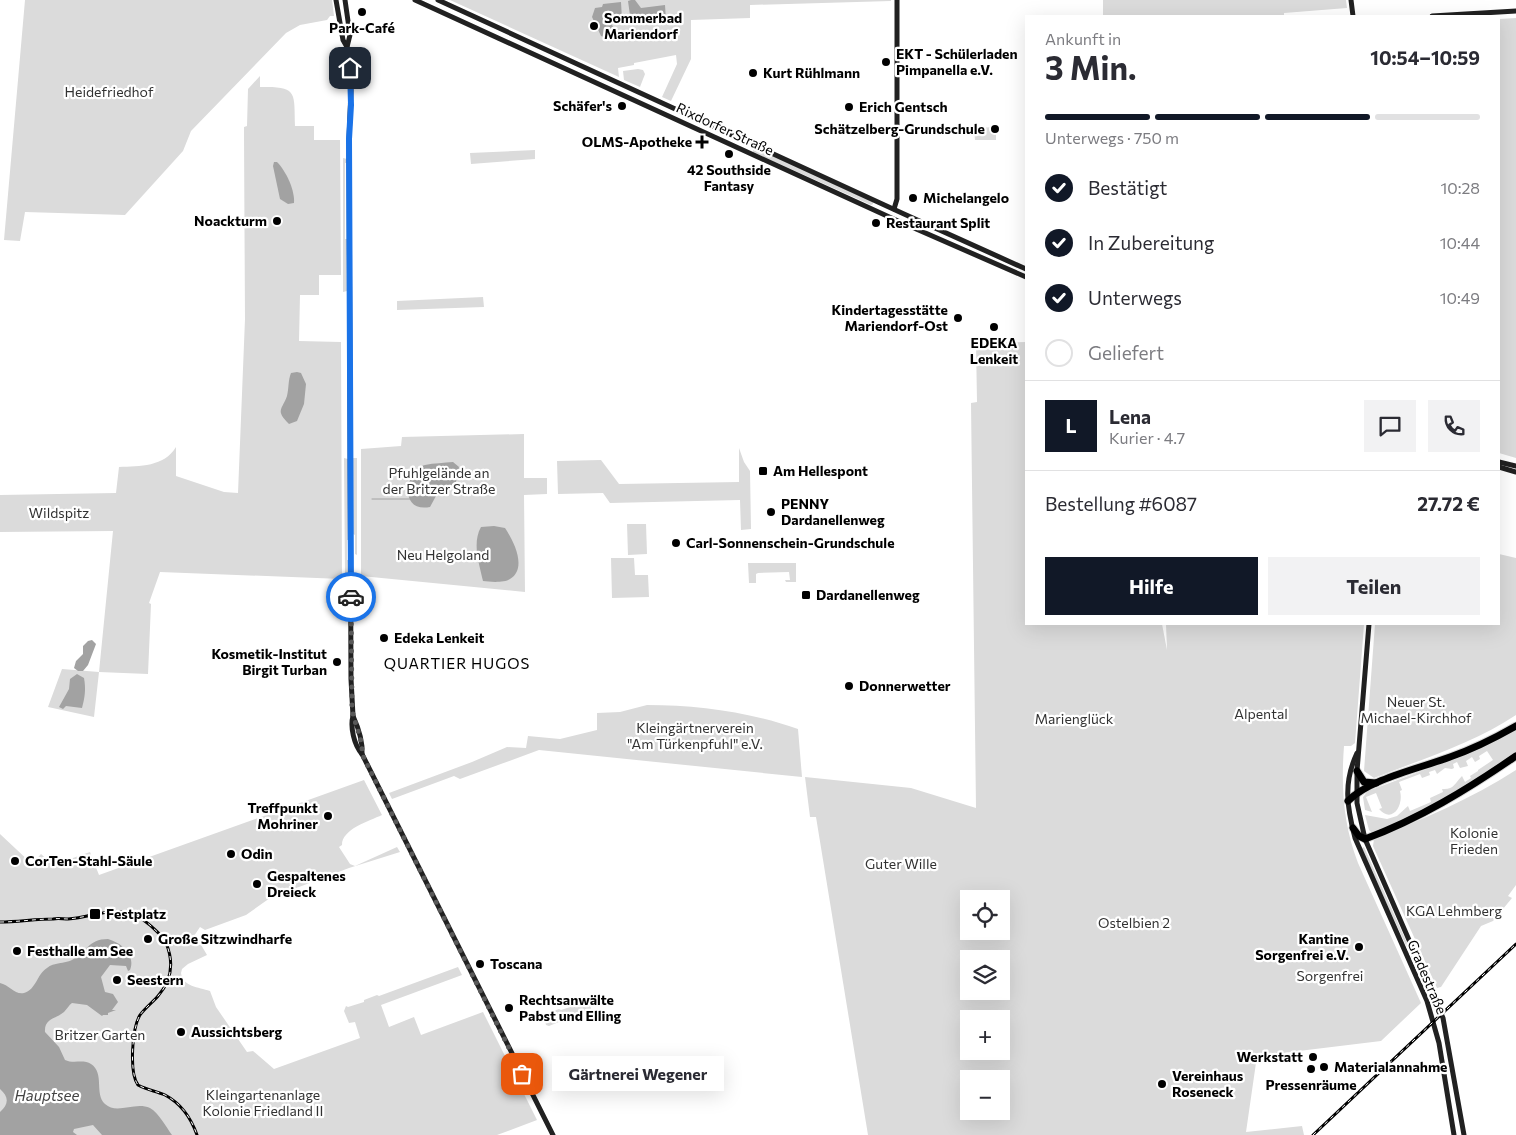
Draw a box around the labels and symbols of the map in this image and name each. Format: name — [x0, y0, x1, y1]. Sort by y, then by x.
marker: Park-Café — [356, 6, 368, 18]
place label: Sommerbad Mariendorf — [604, 9, 682, 42]
place label: Park-Café — [329, 19, 395, 36]
marker: Sommerbad Mariendorf — [588, 20, 600, 32]
place label: EKT - Schülerladen Pimpanella e.V. — [896, 45, 1018, 78]
pin — [329, 47, 371, 89]
marker: EKT - Schülerladen Pimpanella e.V. — [880, 56, 892, 68]
place label: Kurt Rühlmann — [763, 64, 860, 81]
marker: Kurt Rühlmann — [747, 67, 759, 79]
park label: Heidefriedhof — [65, 83, 154, 100]
place label: Schäfer's — [553, 97, 612, 114]
place label: Erich Gentsch — [859, 98, 948, 115]
street label: Rixdorfer Straße — [674, 99, 777, 159]
marker: Schäfer's — [616, 100, 628, 112]
marker: Erich Gentsch — [843, 101, 855, 113]
place label: Schätzelberg-Grundschule — [814, 120, 985, 137]
marker: Schätzelberg-Grundschule — [989, 123, 1001, 135]
place label: OLMS-Apotheke — [582, 133, 692, 150]
marker: OLMS-Apotheke — [696, 136, 708, 148]
marker: 42 Southside Fantasy — [723, 148, 735, 160]
place label: 42 Southside Fantasy — [687, 161, 771, 194]
place label: Michelangelo — [923, 189, 1009, 206]
marker: Michelangelo — [907, 192, 919, 204]
place label: Noackturm — [194, 212, 267, 229]
place label: Restaurant Split — [886, 214, 990, 231]
marker: Noackturm — [271, 215, 283, 227]
marker: Restaurant Split — [870, 217, 882, 229]
place label: Kindertagesstätte Mariendorf-Ost — [831, 301, 948, 334]
marker: Kindertagesstätte Mariendorf-Ost — [952, 312, 964, 324]
marker: EDEKA Lenkeit — [988, 321, 1000, 333]
place label: EDEKA Lenkeit — [970, 334, 1018, 367]
place label: Am Hellespont — [773, 462, 868, 479]
park label: Pfuhlgelände an der Britzer Straße — [383, 464, 495, 497]
marker: Am Hellespont — [757, 465, 769, 477]
place label: PENNY Dardanellenweg — [781, 495, 885, 528]
park label: Wildspitz — [29, 504, 89, 521]
marker: PENNY Dardanellenweg — [765, 506, 777, 518]
place label: Carl-Sonnenschein-Grundschule — [686, 534, 895, 551]
marker: Carl-Sonnenschein-Grundschule — [670, 537, 682, 549]
park label: Neu Helgoland — [397, 546, 489, 563]
courier — [326, 572, 376, 622]
place label: Dardanellenweg — [816, 586, 920, 603]
marker: Dardanellenweg — [800, 589, 812, 601]
place label: Edeka Lenkeit — [394, 629, 485, 646]
marker: Edeka Lenkeit — [378, 632, 390, 644]
place label: Kosmetik-Institut Birgit Turban — [211, 645, 327, 678]
district label: QUARTIER HUGOS — [384, 654, 530, 672]
marker: Kosmetik-Institut Birgit Turban — [331, 656, 343, 668]
place label: Donnerwetter — [859, 677, 951, 694]
marker: Donnerwetter — [843, 680, 855, 692]
park label: Neuer St. Michael-Kirchhof — [1360, 693, 1472, 726]
park label: Alpental — [1234, 705, 1288, 722]
park label: Marienglück — [1035, 710, 1114, 727]
park label: Kleingärtnerverein "Am Türkenpfuhl" e.V. — [627, 719, 763, 752]
place label: Treffpunkt Mohriner — [248, 799, 318, 832]
marker: Treffpunkt Mohriner — [322, 810, 334, 822]
park label: Kolonie Frieden — [1450, 824, 1498, 857]
place label: Odin — [241, 845, 273, 862]
marker: Odin — [225, 848, 237, 860]
place label: CorTen-Stahl-Säule — [25, 852, 152, 869]
marker: CorTen-Stahl-Säule — [9, 855, 21, 867]
park label: Guter Wille — [865, 855, 937, 872]
place label: Gespaltenes Dreieck — [267, 867, 346, 900]
marker: Gespaltenes Dreieck — [251, 878, 263, 890]
park label: KGA Lehmberg — [1406, 902, 1502, 919]
place label: Festplatz — [106, 905, 166, 922]
marker: Festplatz — [88, 907, 102, 921]
park label: Ostelbien 2 — [1098, 914, 1170, 931]
place label: Große Sitzwindharfe — [158, 930, 292, 947]
place label: Kantine Sorgenfrei e.V. — [1255, 930, 1349, 963]
marker: Große Sitzwindharfe — [142, 933, 154, 945]
street label: Gradestraße — [1404, 937, 1451, 1017]
marker: Kantine Sorgenfrei e.V. — [1353, 941, 1365, 953]
place label: Festhalle am See — [27, 942, 133, 959]
marker: Festhalle am See — [11, 945, 23, 957]
place label: Toscana — [490, 955, 542, 972]
marker: Toscana — [474, 958, 486, 970]
park label: Sorgenfrei — [1297, 967, 1363, 984]
place label: Seestern — [127, 971, 184, 988]
marker: Seestern — [111, 974, 123, 986]
place label: Rechtsanwälte Pabst und Elling — [519, 991, 622, 1024]
marker: Rechtsanwälte Pabst und Elling — [503, 1002, 515, 1014]
place label: Aussichtsberg — [191, 1023, 283, 1040]
park label: Britzer Garten — [55, 1026, 145, 1043]
marker: Aussichtsberg — [175, 1026, 187, 1038]
place label: Werkstatt — [1237, 1048, 1303, 1065]
marker: Werkstatt — [1307, 1051, 1319, 1063]
pin — [501, 1053, 543, 1095]
callout: Gärtnerei Wegener — [552, 1056, 724, 1092]
place label: Materialannahme — [1334, 1058, 1447, 1075]
marker: Materialannahme — [1318, 1061, 1330, 1073]
marker: Pressenräume — [1305, 1063, 1317, 1075]
place label: Vereinhaus Roseneck — [1172, 1067, 1244, 1100]
place label: Pressenräume — [1265, 1076, 1357, 1093]
marker: Vereinhaus Roseneck — [1156, 1078, 1168, 1090]
water label: Hauptsee — [15, 1086, 80, 1104]
park label: Kleingartenanlage Kolonie Friedland II — [203, 1086, 323, 1119]

